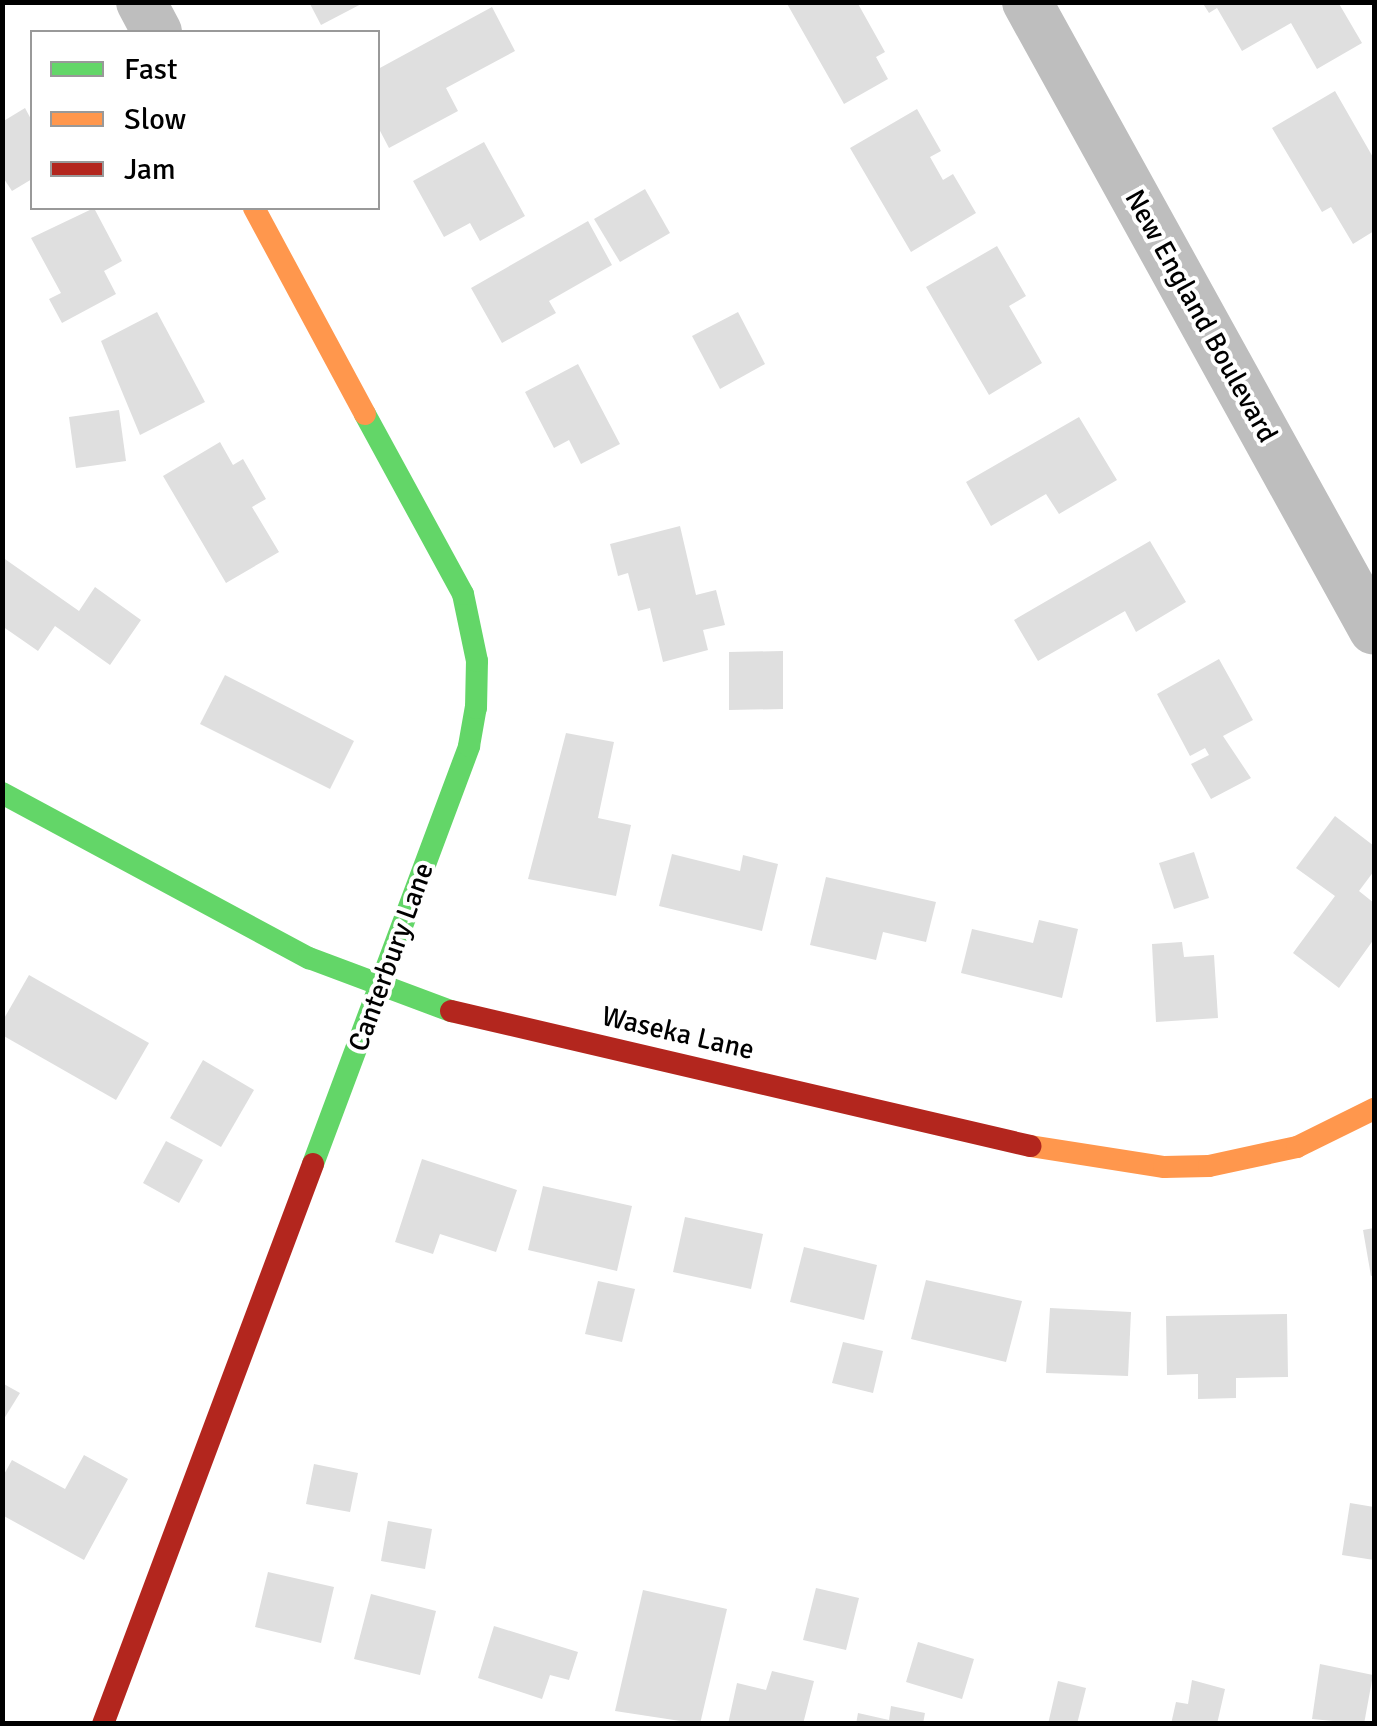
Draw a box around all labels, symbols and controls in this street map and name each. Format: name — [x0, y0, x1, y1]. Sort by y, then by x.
legend — [30, 30, 380, 210]
text: Fast — [124, 51, 177, 88]
text: Slow — [124, 101, 186, 138]
text: Jam — [124, 151, 176, 188]
street label: New England Boulevard — [1117, 184, 1285, 448]
street label: Canterbury Lane — [341, 858, 441, 1056]
street label: Waseka Lane — [598, 999, 758, 1067]

